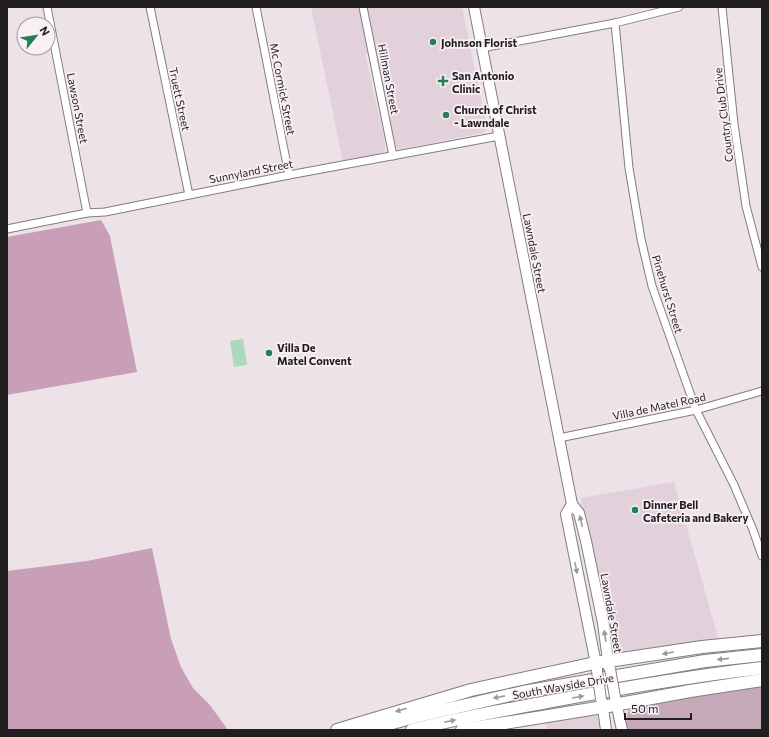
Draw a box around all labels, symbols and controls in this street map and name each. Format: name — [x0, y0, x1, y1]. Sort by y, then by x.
north arrow — [16, 16, 56, 56]
text: N — [37, 24, 53, 38]
place label: Johnson Florist — [441, 36, 518, 50]
marker: Johnson Florist — [428, 37, 438, 47]
street label: Mc Cormick Street — [268, 42, 298, 137]
street label: Hillman Street — [376, 43, 402, 116]
street label: Truett Street — [167, 66, 193, 132]
street label: Country Club Drive — [711, 67, 735, 163]
place label: San Antonio Clinic — [452, 69, 515, 95]
street label: Lawson Street — [65, 72, 91, 145]
marker: San Antonio Clinic — [437, 75, 449, 87]
place label: Church of Christ - Lawndale — [454, 103, 537, 129]
marker: Church of Christ - Lawndale — [441, 110, 451, 120]
street label: Sunnyland Street — [208, 156, 295, 186]
street label: Lawndale Street — [521, 212, 549, 294]
street label: Pinehurst Street — [650, 253, 686, 335]
place label: Villa De Matel Convent — [277, 341, 352, 367]
marker: Villa De Matel Convent — [264, 348, 274, 358]
street label: Villa de Matel Road — [611, 390, 707, 422]
place label: Dinner Bell Cafeteria and Bakery — [643, 498, 748, 524]
marker: Dinner Bell Cafeteria and Bakery — [630, 505, 640, 515]
one-way arrow — [578, 515, 584, 527]
one-way arrow — [574, 562, 580, 575]
street label: Lawndale Street — [599, 572, 626, 654]
one-way arrow — [602, 630, 608, 642]
one-way arrow — [662, 650, 674, 656]
one-way arrow — [717, 656, 729, 662]
street label: South Wayside Drive — [511, 671, 615, 701]
one-way arrow — [572, 693, 584, 699]
one-way arrow — [492, 695, 505, 701]
scale bar — [625, 695, 691, 721]
text: 50 m — [631, 701, 659, 715]
one-way arrow — [394, 707, 406, 713]
one-way arrow — [444, 717, 456, 723]

